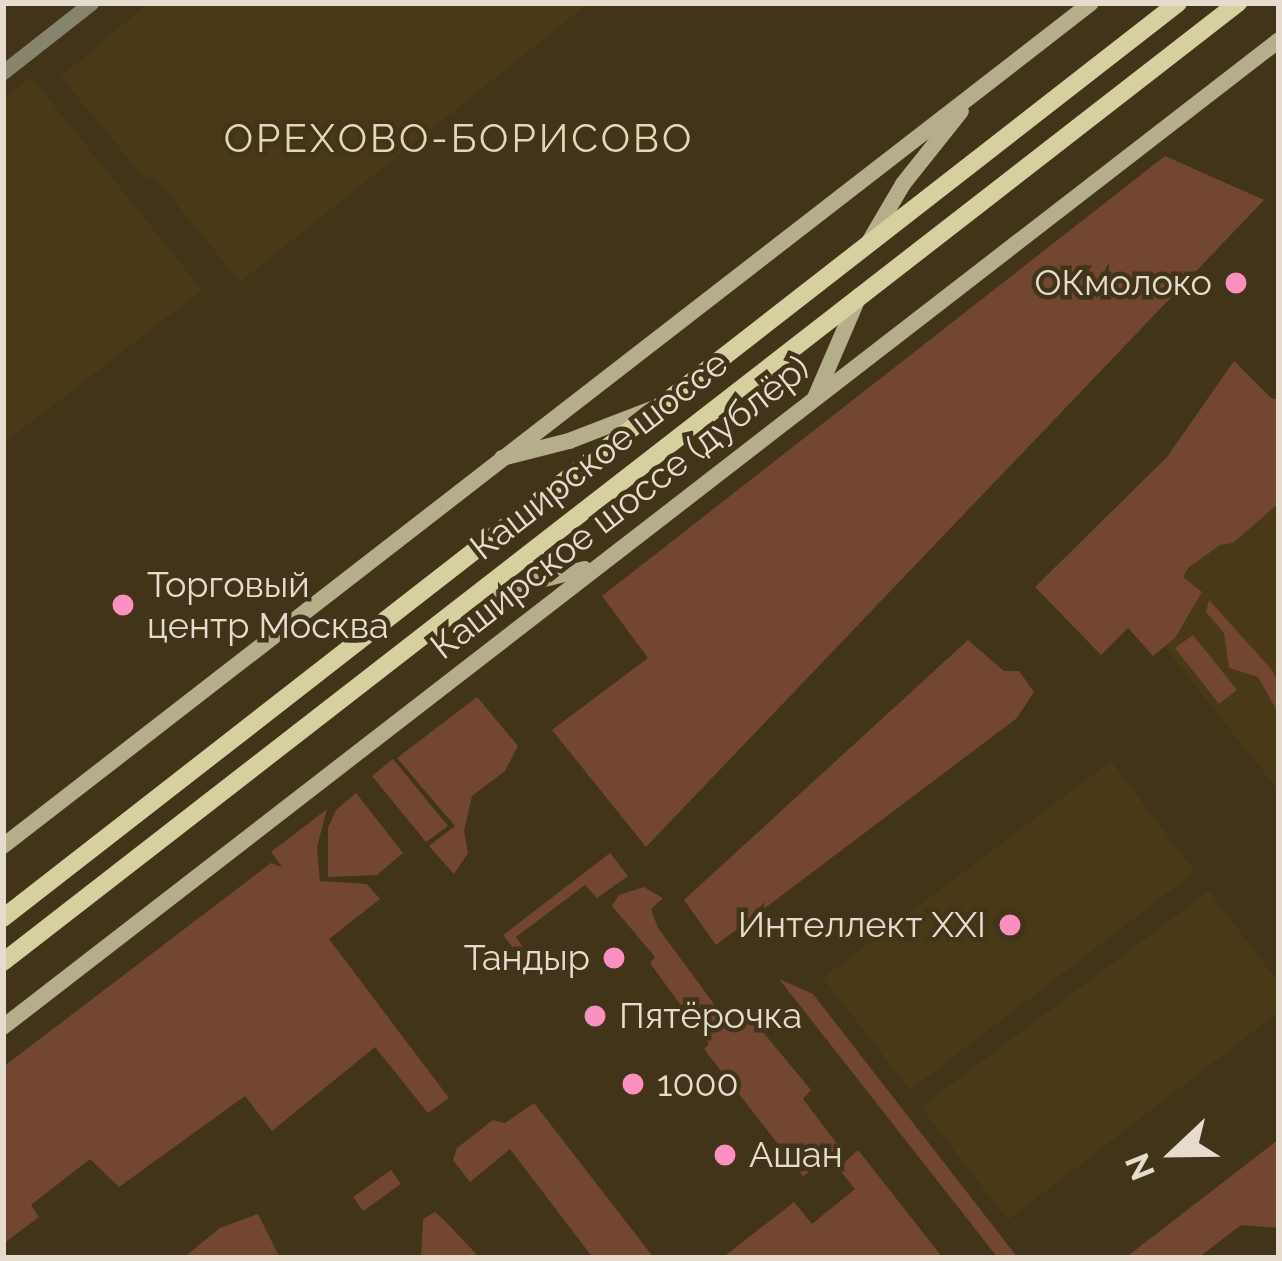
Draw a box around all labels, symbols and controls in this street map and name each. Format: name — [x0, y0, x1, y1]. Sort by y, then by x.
district label: ОРЕХОВО-БОРИСОВО — [224, 115, 694, 161]
place label: ОКмолоко — [1034, 261, 1212, 305]
marker: ОКмолоко — [1223, 270, 1249, 296]
street label: Каширское шоссе — [462, 341, 736, 569]
street label: Каширское шоссе (дублёр) — [422, 346, 818, 668]
place label: Торговый центр Москва — [147, 562, 389, 647]
marker: Торговый центр Москва — [110, 592, 136, 618]
place label: Интеллект XXI — [738, 903, 986, 947]
marker: Интеллект XXI — [997, 912, 1023, 938]
place label: Тандыр — [464, 936, 590, 980]
marker: Тандыр — [601, 945, 627, 971]
place label: Пятёрочка — [619, 994, 802, 1038]
marker: Пятёрочка — [582, 1003, 608, 1029]
place label: 1000 — [657, 1062, 739, 1106]
marker: 1000 — [620, 1071, 646, 1097]
north arrow — [1114, 1093, 1234, 1213]
place label: Ашан — [749, 1133, 843, 1177]
marker: Ашан — [712, 1142, 738, 1168]
text: N — [1117, 1148, 1163, 1186]

